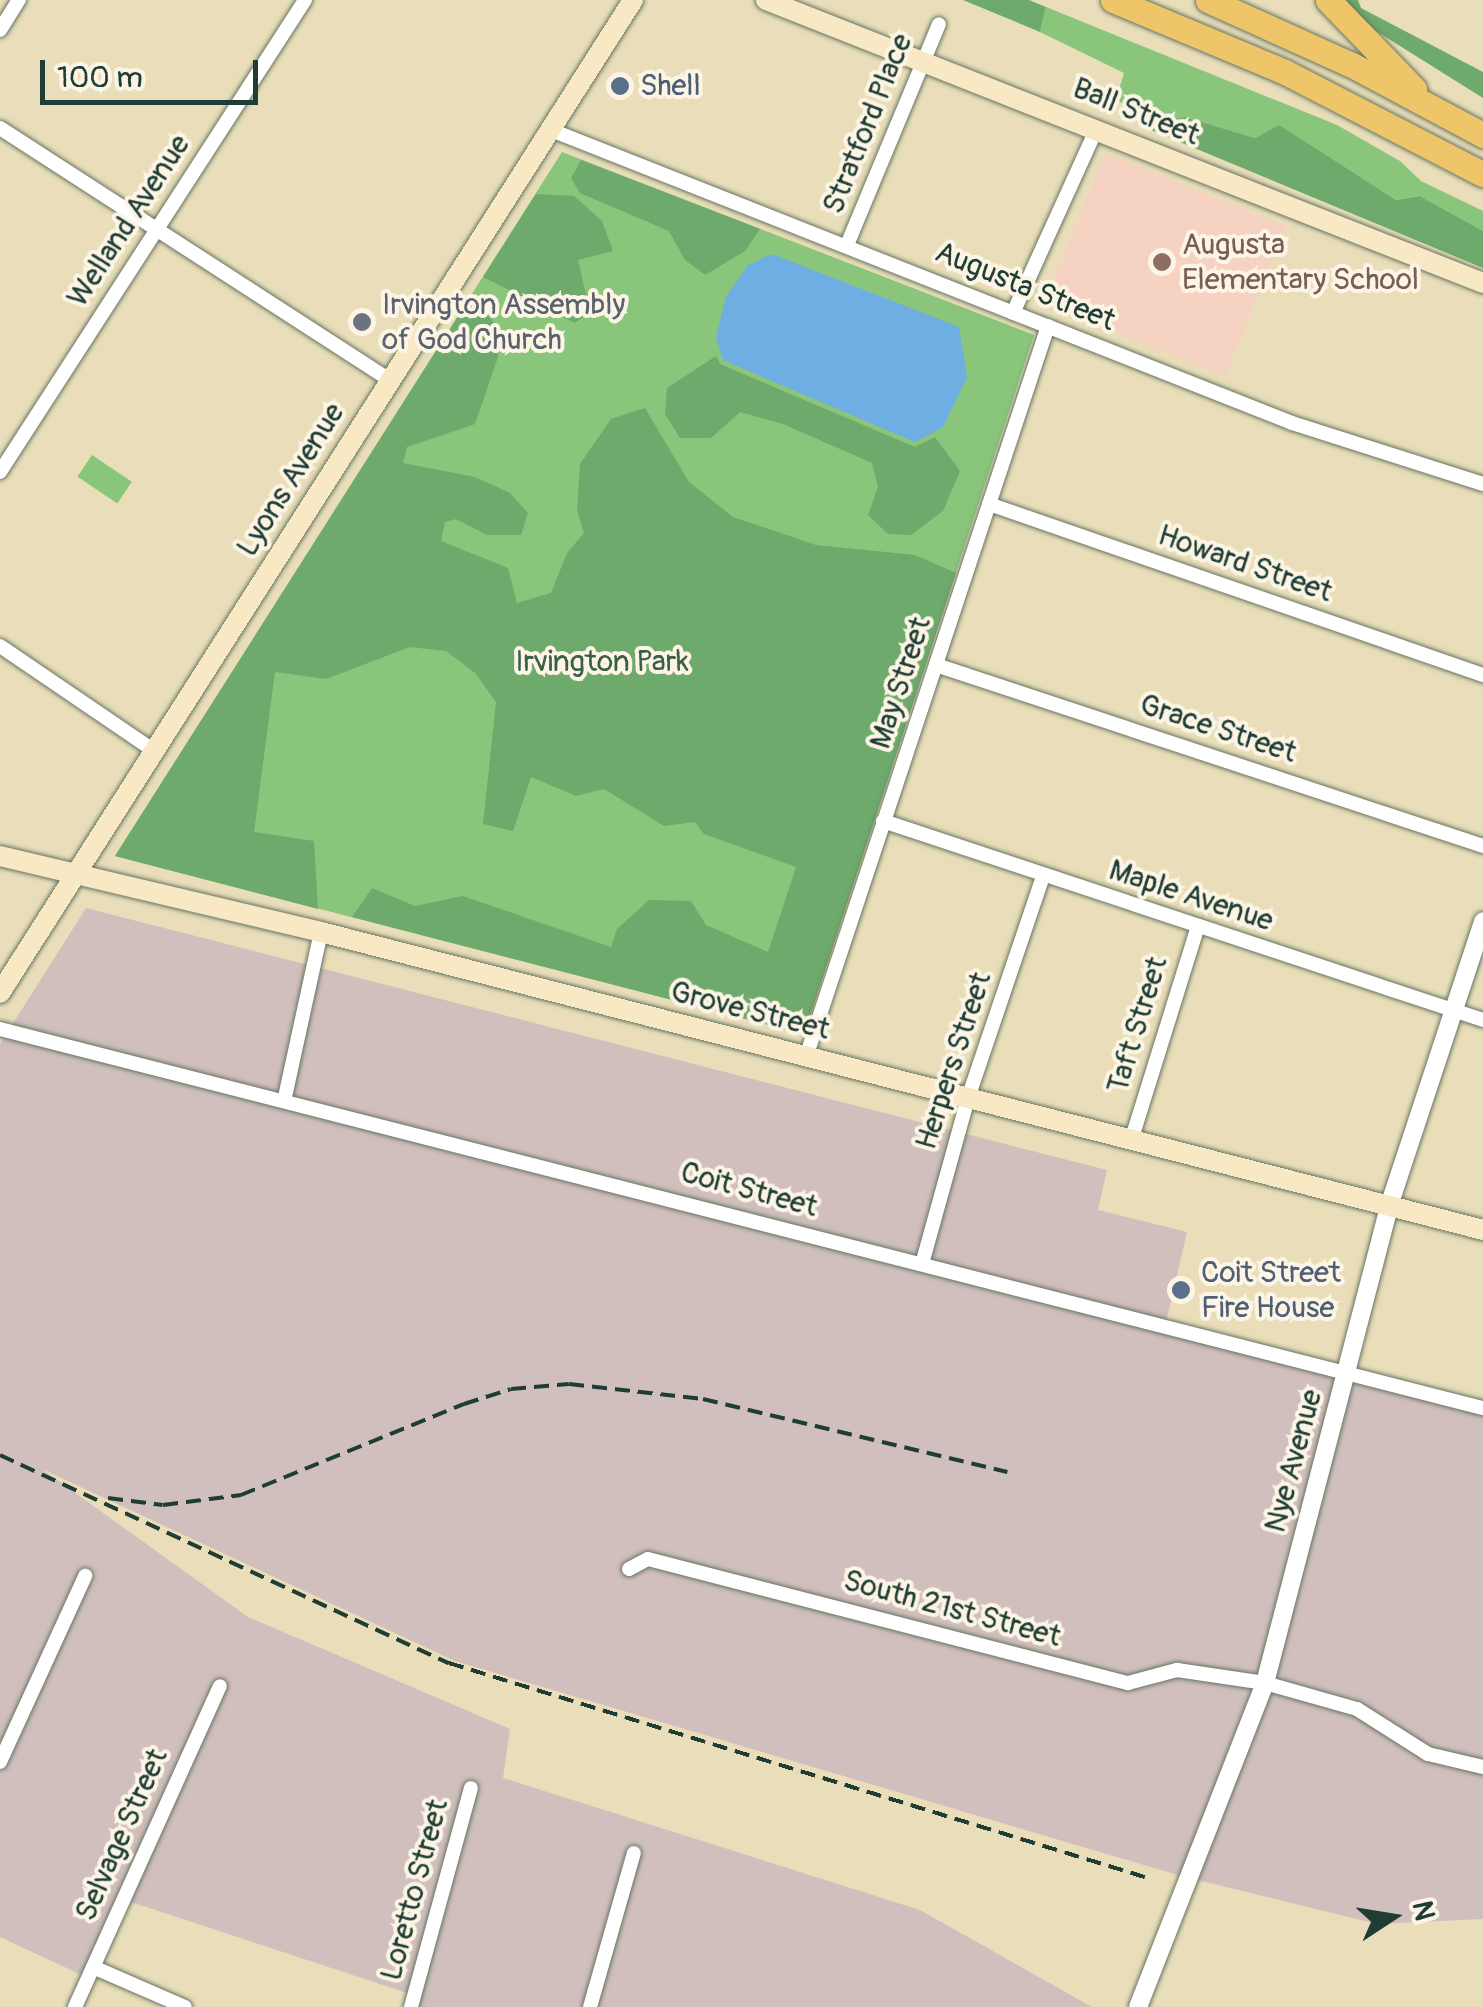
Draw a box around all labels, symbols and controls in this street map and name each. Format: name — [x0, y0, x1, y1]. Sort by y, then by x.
street label: Stratford Place — [816, 29, 920, 219]
scale bar — [45, 40, 262, 102]
text: 100 m — [57, 59, 143, 96]
place label: Shell — [640, 68, 701, 104]
street label: Ball Street — [1068, 70, 1204, 154]
marker: Shell — [609, 75, 631, 97]
street label: Welland Avenue — [60, 128, 198, 314]
place label: Augusta Elementary School — [1182, 227, 1419, 298]
street label: Augusta Street — [930, 235, 1120, 339]
marker: Augusta Elementary School — [1151, 251, 1173, 273]
place label: Irvington Assembly of God Church — [382, 287, 625, 358]
marker: Irvington Assembly of God Church — [351, 311, 373, 333]
street label: Lyons Avenue — [230, 397, 352, 563]
street label: Howard Street — [1153, 517, 1337, 611]
street label: May Street — [863, 613, 939, 753]
park label: Irvington Park — [515, 644, 689, 680]
street label: Grace Street — [1135, 687, 1301, 771]
street label: Maple Avenue — [1104, 853, 1278, 939]
street label: Taft Street — [1100, 952, 1176, 1098]
street label: Herpers Street — [908, 968, 1000, 1154]
street label: Grove Street — [667, 974, 833, 1048]
street label: Coit Street — [677, 1155, 821, 1225]
place label: Coit Street Fire House — [1201, 1255, 1341, 1326]
marker: Coit Street Fire House — [1170, 1279, 1192, 1301]
street label: Nye Avenue — [1258, 1386, 1330, 1536]
street label: South 21st Street — [840, 1563, 1064, 1655]
street label: Selvage Street — [68, 1743, 176, 1927]
street label: Loretto Street — [374, 1795, 456, 1985]
north arrow — [1343, 1867, 1443, 1967]
text: N — [1404, 1898, 1442, 1924]

